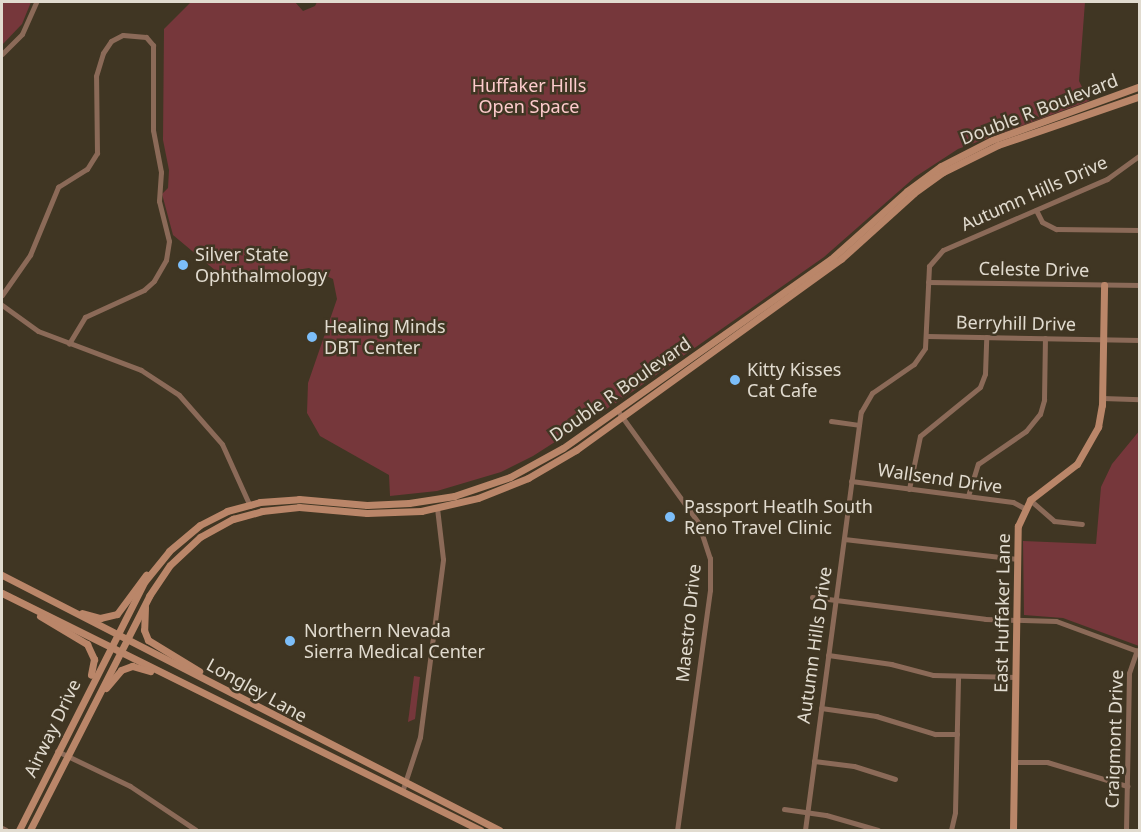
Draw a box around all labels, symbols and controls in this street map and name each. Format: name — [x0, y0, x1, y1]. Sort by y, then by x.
street label: Double R Boulevard — [957, 69, 1121, 149]
park label: Huffaker Hills Open Space — [472, 75, 586, 118]
street label: Autumn Hills Drive — [957, 151, 1111, 235]
place label: Silver State Ophthalmology — [195, 244, 327, 286]
street label: Celeste Drive — [978, 257, 1090, 281]
marker: Silver State Ophthalmology — [176, 258, 190, 272]
street label: Berryhill Drive — [956, 311, 1076, 335]
place label: Healing Minds DBT Center — [324, 316, 446, 358]
marker: Healing Minds DBT Center — [305, 330, 319, 344]
street label: Double R Boulevard — [545, 332, 695, 446]
place label: Kitty Kisses Cat Cafe — [747, 359, 841, 401]
marker: Kitty Kisses Cat Cafe — [728, 373, 742, 387]
street label: Wallsend Drive — [876, 459, 1004, 497]
place label: Passport Heatlh South Reno Travel Clinic — [684, 496, 873, 538]
marker: Passport Heatlh South Reno Travel Clinic — [661, 508, 679, 526]
street label: East Huffaker Lane — [990, 533, 1014, 693]
street label: Maestro Drive — [671, 563, 705, 683]
street label: Autumn Hills Drive — [792, 565, 836, 725]
place label: Northern Nevada Sierra Medical Center — [304, 620, 485, 662]
marker: Northern Nevada Sierra Medical Center — [281, 632, 299, 650]
street label: Longley Lane — [203, 653, 311, 727]
street label: Craigmont Drive — [1101, 669, 1127, 809]
street label: Airway Drive — [19, 676, 85, 780]

